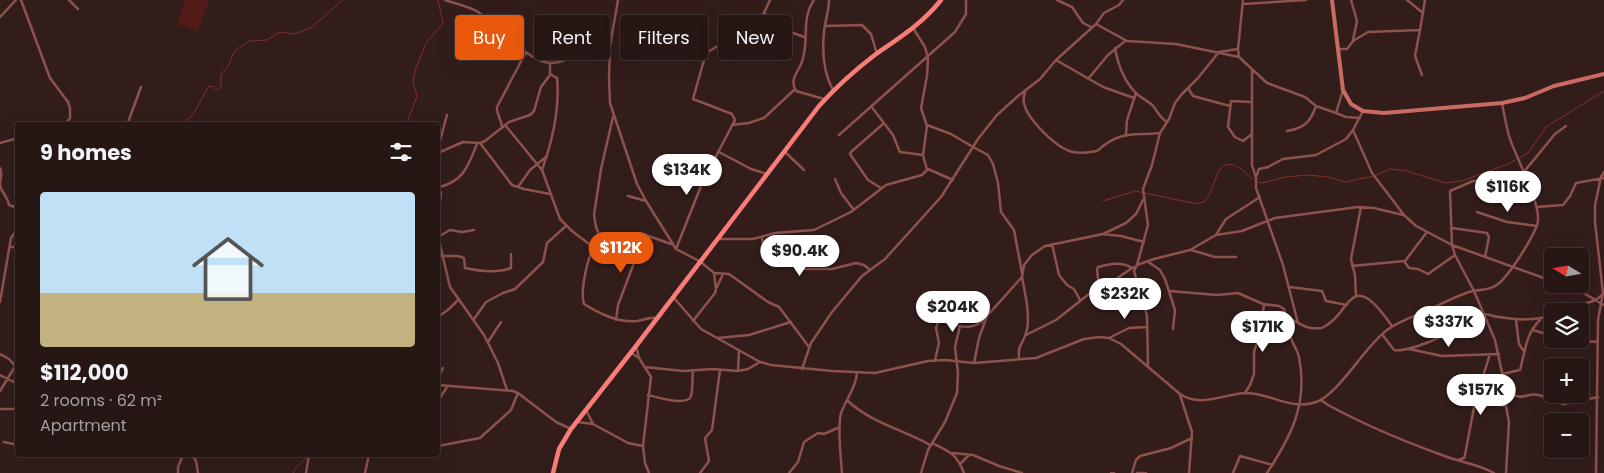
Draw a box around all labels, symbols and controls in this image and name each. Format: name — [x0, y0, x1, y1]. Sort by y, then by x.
chip: Buy — [455, 15, 524, 60]
chip: Rent — [534, 15, 610, 60]
chip: Filters — [620, 15, 708, 60]
chip: New — [718, 15, 792, 60]
text: 9 homes — [40, 138, 132, 167]
icon: filters — [387, 138, 415, 166]
pin: $134K — [652, 154, 722, 196]
text: $134K — [663, 158, 711, 181]
pin: $116K — [1473, 170, 1543, 213]
text: $116K — [1486, 175, 1530, 198]
icon: home — [183, 224, 273, 314]
pin: $112K — [586, 232, 656, 274]
pin: $90.4K — [759, 234, 841, 277]
text: $112K — [600, 236, 642, 259]
text: $90.4K — [771, 239, 829, 262]
north arrow — [1544, 248, 1589, 292]
map controls — [1544, 248, 1589, 458]
pin: $232K — [1090, 278, 1160, 320]
text: $232K — [1100, 282, 1150, 305]
pin: $204K — [918, 290, 988, 333]
text: $204K — [927, 295, 979, 318]
button: layers — [1544, 303, 1589, 348]
pin: $337K — [1414, 306, 1484, 348]
pin: $171K — [1228, 310, 1298, 353]
text: $337K — [1424, 310, 1474, 333]
text: $171K — [1242, 315, 1284, 338]
text: $112,000 — [40, 358, 129, 387]
button: + — [1544, 358, 1589, 403]
pin: $157K — [1446, 374, 1516, 416]
text: $157K — [1458, 378, 1504, 401]
text: 2 rooms · 62 m² — [40, 389, 162, 412]
button: − — [1544, 413, 1589, 458]
text: Apartment — [40, 414, 127, 437]

